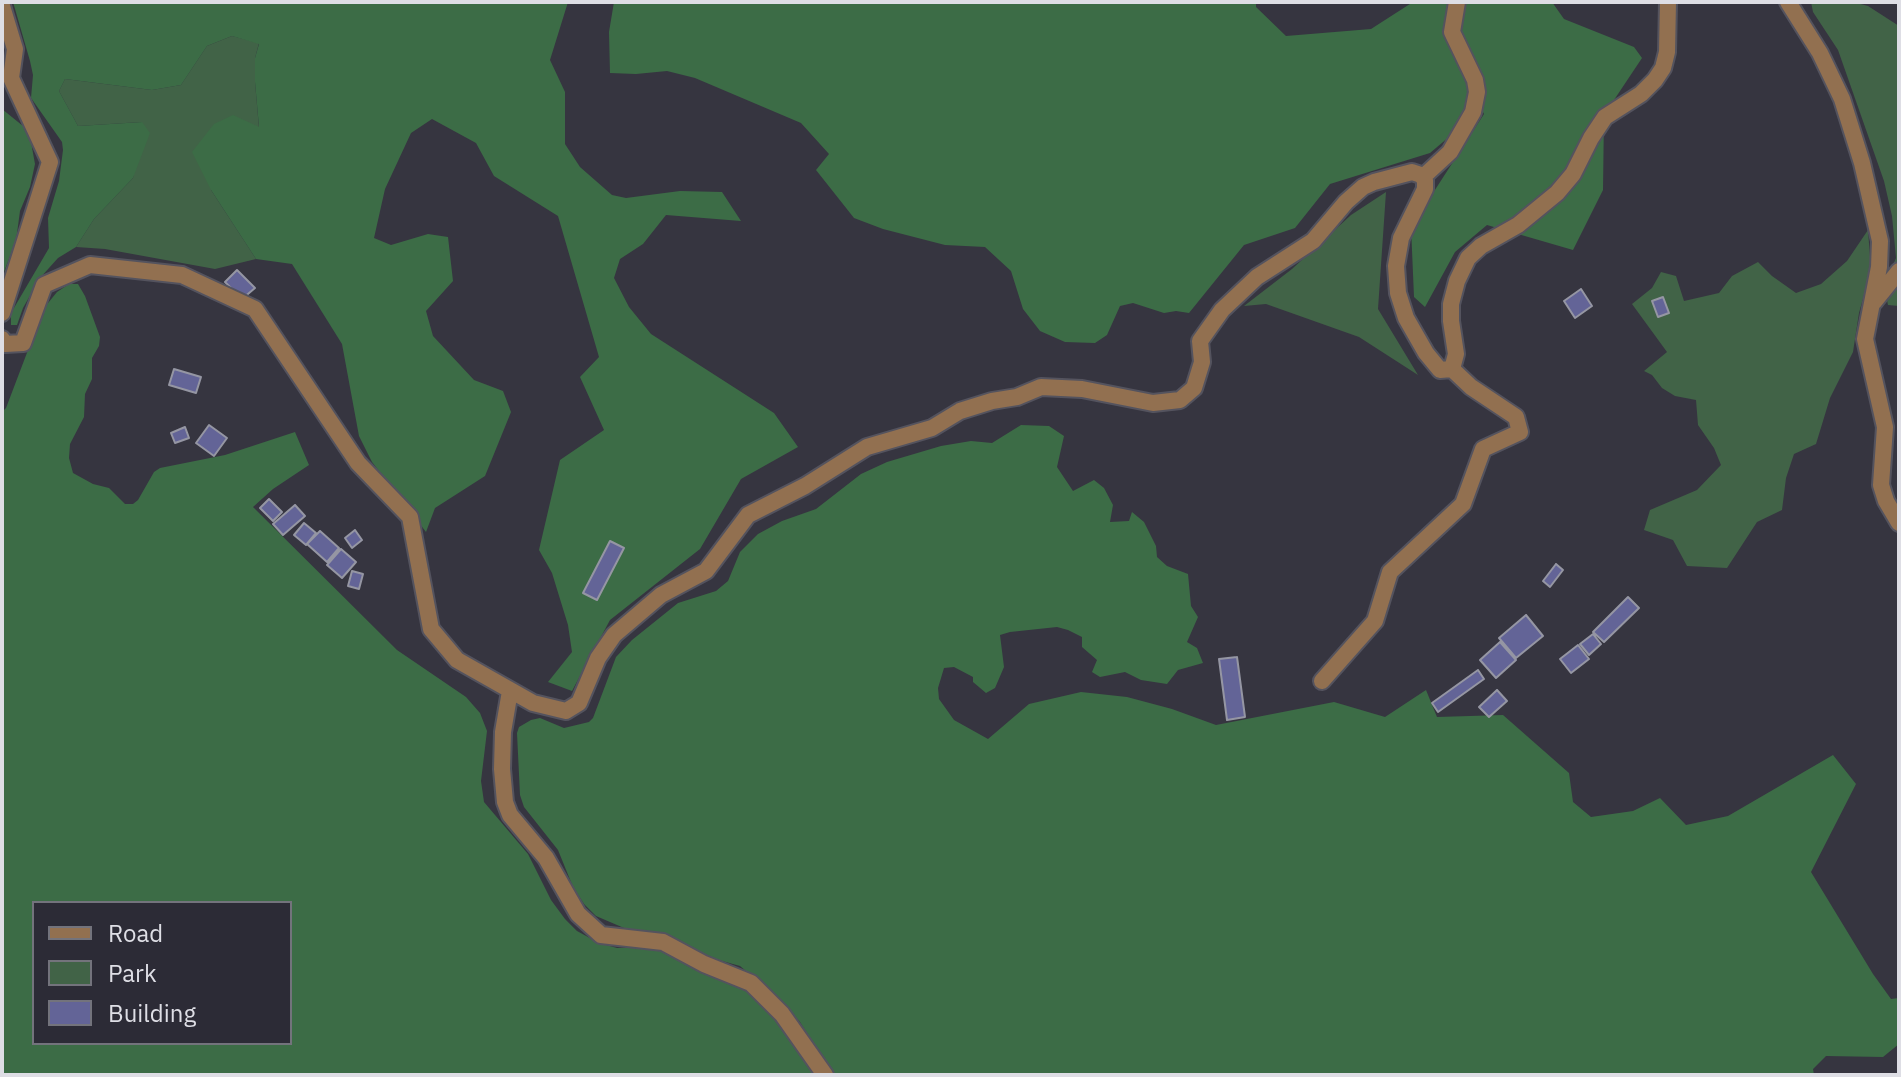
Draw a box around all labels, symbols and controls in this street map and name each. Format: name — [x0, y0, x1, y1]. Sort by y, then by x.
legend — [32, 901, 292, 1045]
text: Road — [108, 917, 163, 949]
text: Park — [108, 957, 157, 989]
text: Building — [108, 997, 196, 1029]

